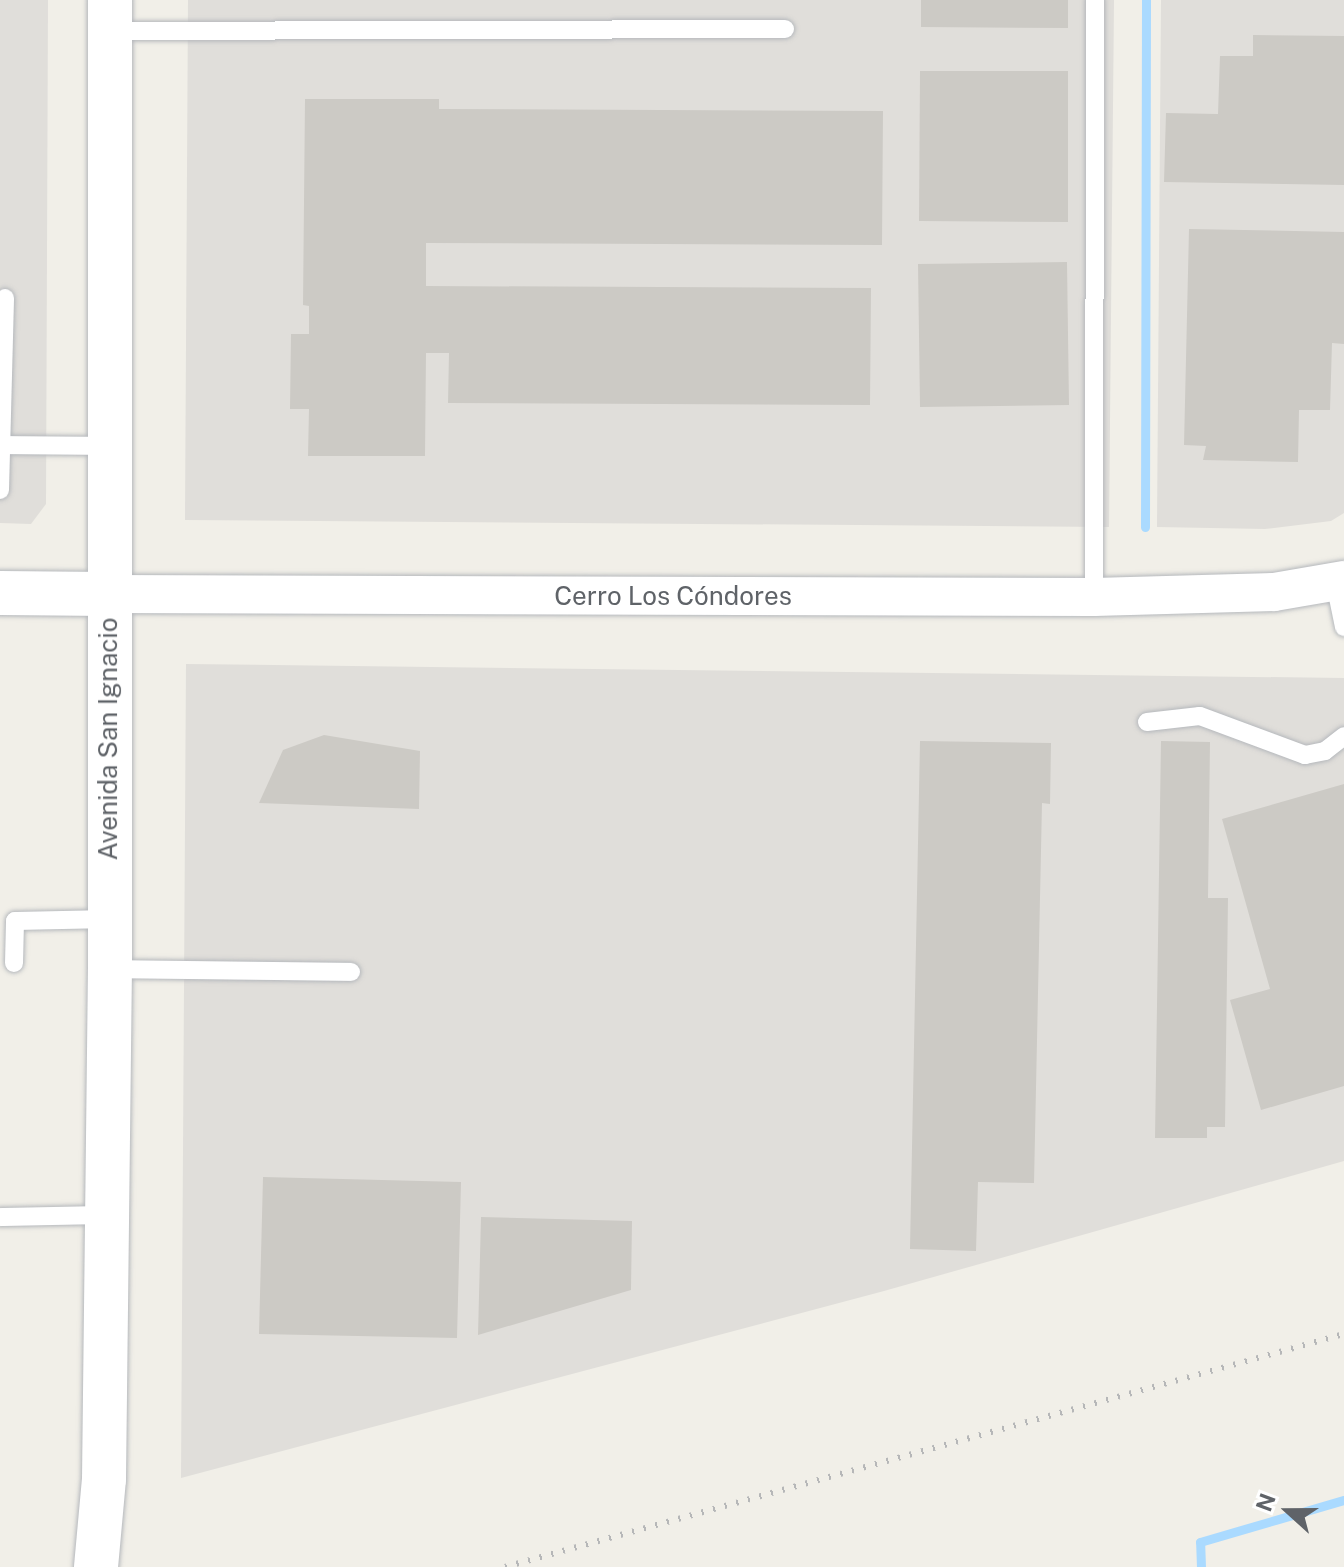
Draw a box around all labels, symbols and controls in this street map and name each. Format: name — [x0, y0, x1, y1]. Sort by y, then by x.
street label: Cerro Los Cóndores — [554, 580, 792, 612]
street label: Avenida San Ignacio — [92, 618, 124, 860]
north arrow — [1248, 1471, 1328, 1551]
text: N — [1250, 1490, 1281, 1515]

